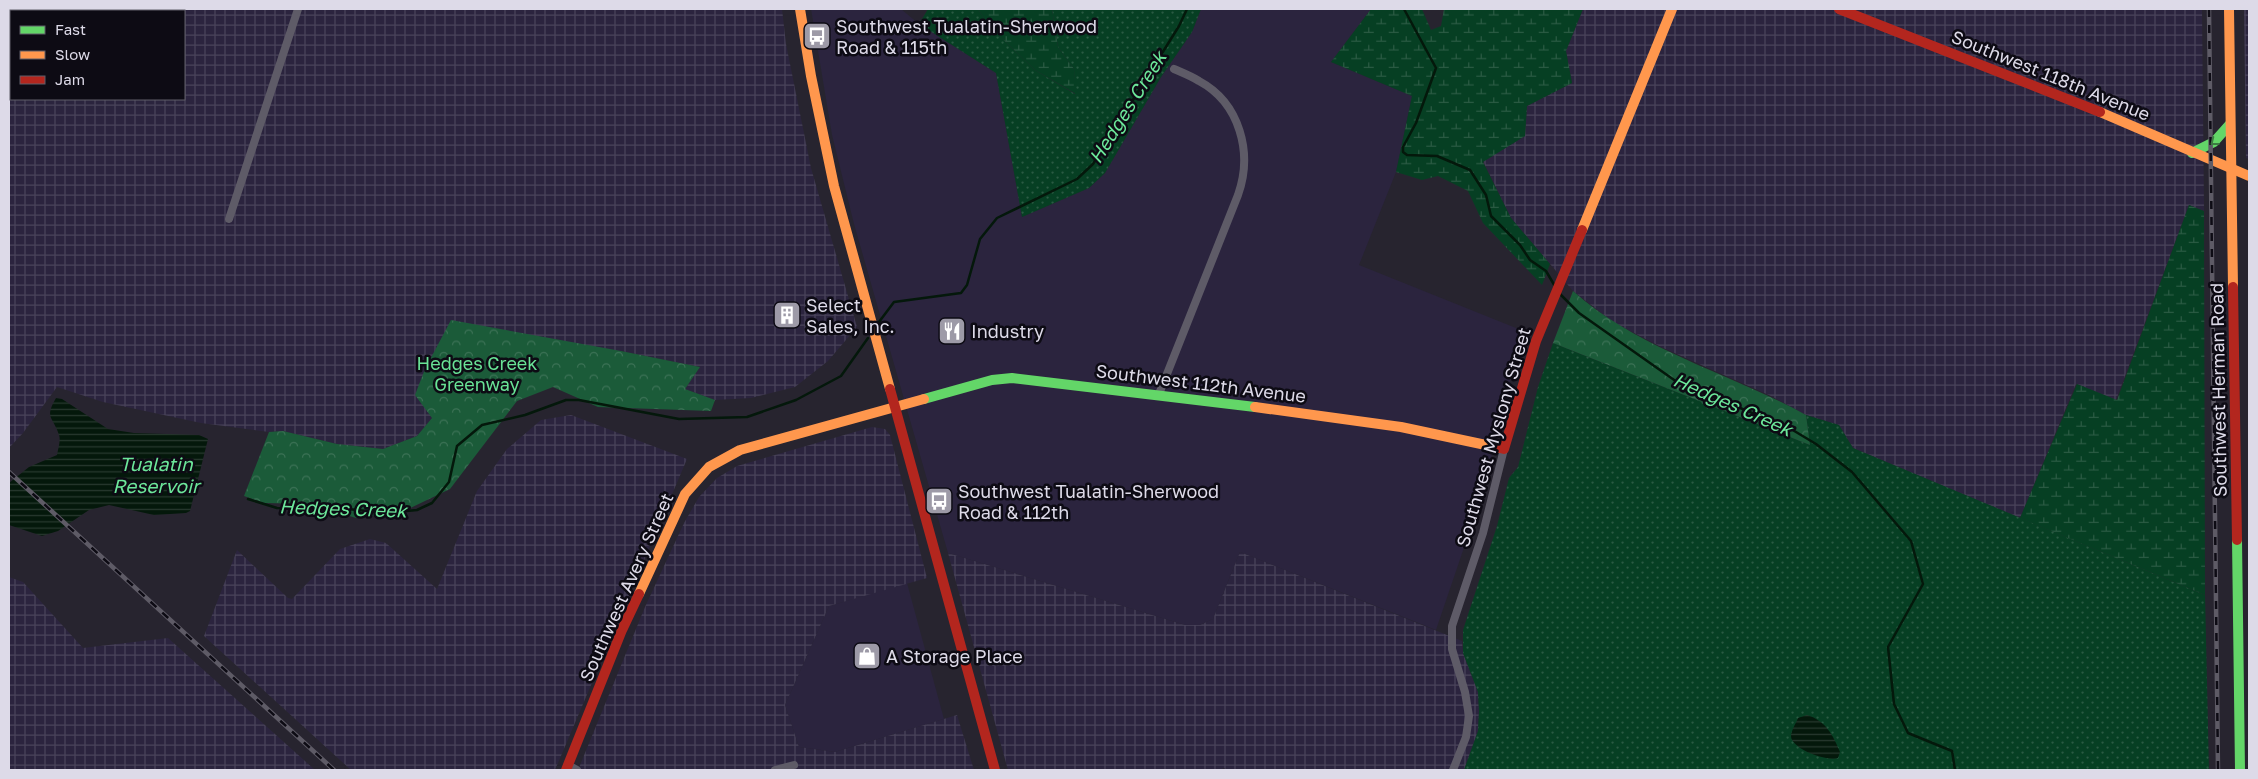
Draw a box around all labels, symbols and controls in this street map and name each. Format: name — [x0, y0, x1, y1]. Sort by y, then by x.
legend — [10, 10, 185, 100]
place label: Southwest Tualatin-Sherwood Road & 115th — [836, 15, 1097, 58]
text: Fast — [55, 20, 86, 38]
bus stop icon: Southwest Tualatin-Sherwood Road & 115th — [802, 21, 832, 51]
street label: Southwest 118th Avenue — [1949, 25, 2153, 125]
text: Slow — [55, 45, 90, 63]
water label: Hedges Creek — [1083, 45, 1172, 167]
text: Jam — [55, 70, 85, 88]
one-way arrow — [2211, 137, 2220, 145]
street label: Southwest Herman Road — [2205, 283, 2231, 497]
place label: Select Sales, Inc. — [806, 294, 895, 337]
building icon: Select Sales, Inc. — [772, 300, 802, 330]
restaurant icon: Industry — [937, 316, 967, 346]
place label: Industry — [971, 320, 1044, 342]
street label: Southwest Myslony Street — [1451, 325, 1535, 549]
park label: Hedges Creek Greenway — [417, 352, 537, 395]
street label: Southwest 112th Avenue — [1095, 359, 1307, 407]
water label: Hedges Creek — [1670, 368, 1798, 441]
water label: Tualatin Reservoir — [113, 452, 202, 497]
place label: Southwest Tualatin-Sherwood Road & 112th — [958, 480, 1219, 523]
bus stop icon: Southwest Tualatin-Sherwood Road & 112th — [924, 486, 954, 516]
street label: Southwest Avery Street — [574, 489, 678, 685]
water label: Hedges Creek — [279, 494, 409, 522]
shop icon: A Storage Place — [852, 641, 882, 671]
place label: A Storage Place — [886, 645, 1023, 667]

